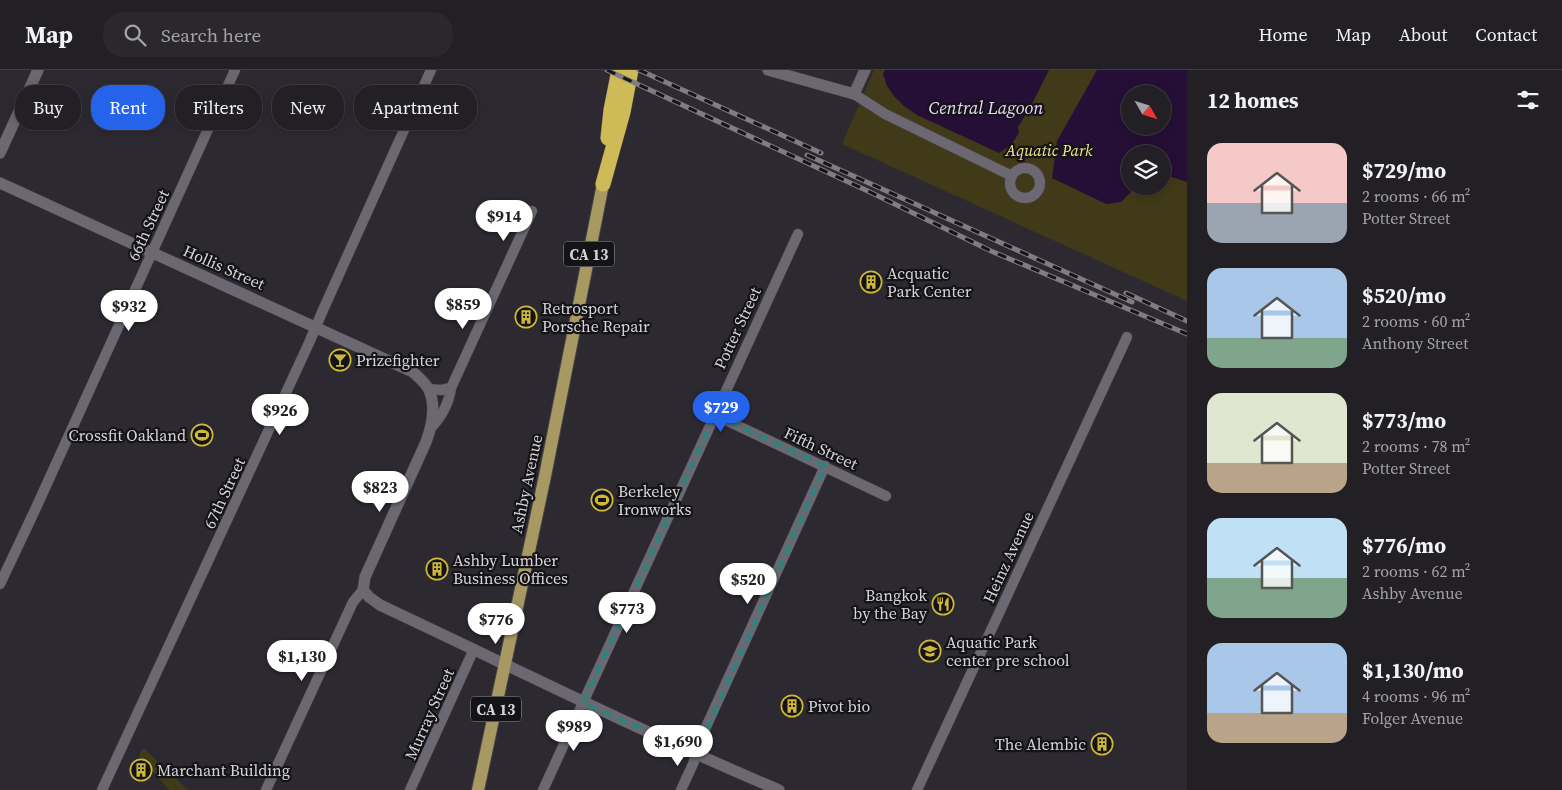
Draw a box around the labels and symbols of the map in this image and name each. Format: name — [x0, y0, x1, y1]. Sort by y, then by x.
north arrow — [1121, 85, 1171, 135]
water label: Central Lagoon — [929, 95, 1043, 120]
park label: Aquatic Park — [1004, 139, 1093, 161]
street label: 66th Street — [122, 185, 174, 264]
pin: $914 — [474, 200, 534, 242]
street label: Hollis Street — [180, 239, 269, 295]
road number: CA 13 — [564, 242, 614, 266]
place label: Acquatic Park Center — [887, 262, 972, 302]
building icon: Acquatic Park Center — [859, 270, 883, 294]
street label: Potter Street — [708, 283, 766, 373]
pin: $859 — [433, 288, 493, 330]
pin: $932 — [99, 290, 159, 332]
place label: Retrosport Porsche Repair — [542, 297, 650, 337]
building icon: Retrosport Porsche Repair — [514, 305, 538, 329]
bar icon: Prizefighter — [328, 348, 352, 372]
place label: Prizefighter — [356, 349, 440, 371]
pin: $729 — [691, 390, 751, 433]
pin: $926 — [250, 394, 310, 436]
street label: Fifth Street — [781, 421, 862, 475]
sports icon: Crossfit Oakland — [190, 423, 214, 447]
place label: Crossfit Oakland — [68, 424, 186, 446]
street label: Ashby Avenue — [505, 433, 547, 535]
street label: 67th Street — [198, 453, 250, 532]
pin: $823 — [350, 470, 410, 513]
place label: Berkeley Ironworks — [618, 480, 691, 520]
sports icon: Berkeley Ironworks — [590, 488, 614, 512]
street label: Heinz Avenue — [977, 508, 1039, 606]
place label: Ashby Lumber Business Offices — [453, 549, 568, 589]
building icon: Ashby Lumber Business Offices — [425, 557, 449, 581]
pin: $520 — [718, 562, 778, 605]
place label: Bangkok by the Bay — [853, 584, 928, 624]
pin: $773 — [597, 592, 657, 634]
restaurant icon: Bangkok by the Bay — [931, 592, 955, 616]
pin: $776 — [466, 602, 526, 645]
place label: Aquatic Park center pre school — [946, 631, 1070, 671]
school or university icon: Aquatic Park center pre school — [918, 639, 942, 663]
pin: $1,130 — [261, 640, 343, 682]
street label: Murray Street — [399, 664, 459, 763]
building icon: Pivot bio — [780, 694, 804, 718]
place label: Pivot bio — [808, 695, 870, 717]
road number: CA 13 — [471, 696, 521, 722]
pin: $989 — [544, 710, 604, 752]
pin: $1,690 — [637, 724, 719, 767]
building icon: The Alembic — [1090, 732, 1114, 756]
place label: The Alembic — [995, 733, 1086, 755]
building icon: Marchant Building — [129, 758, 153, 782]
place label: Marchant Building — [157, 759, 290, 781]

